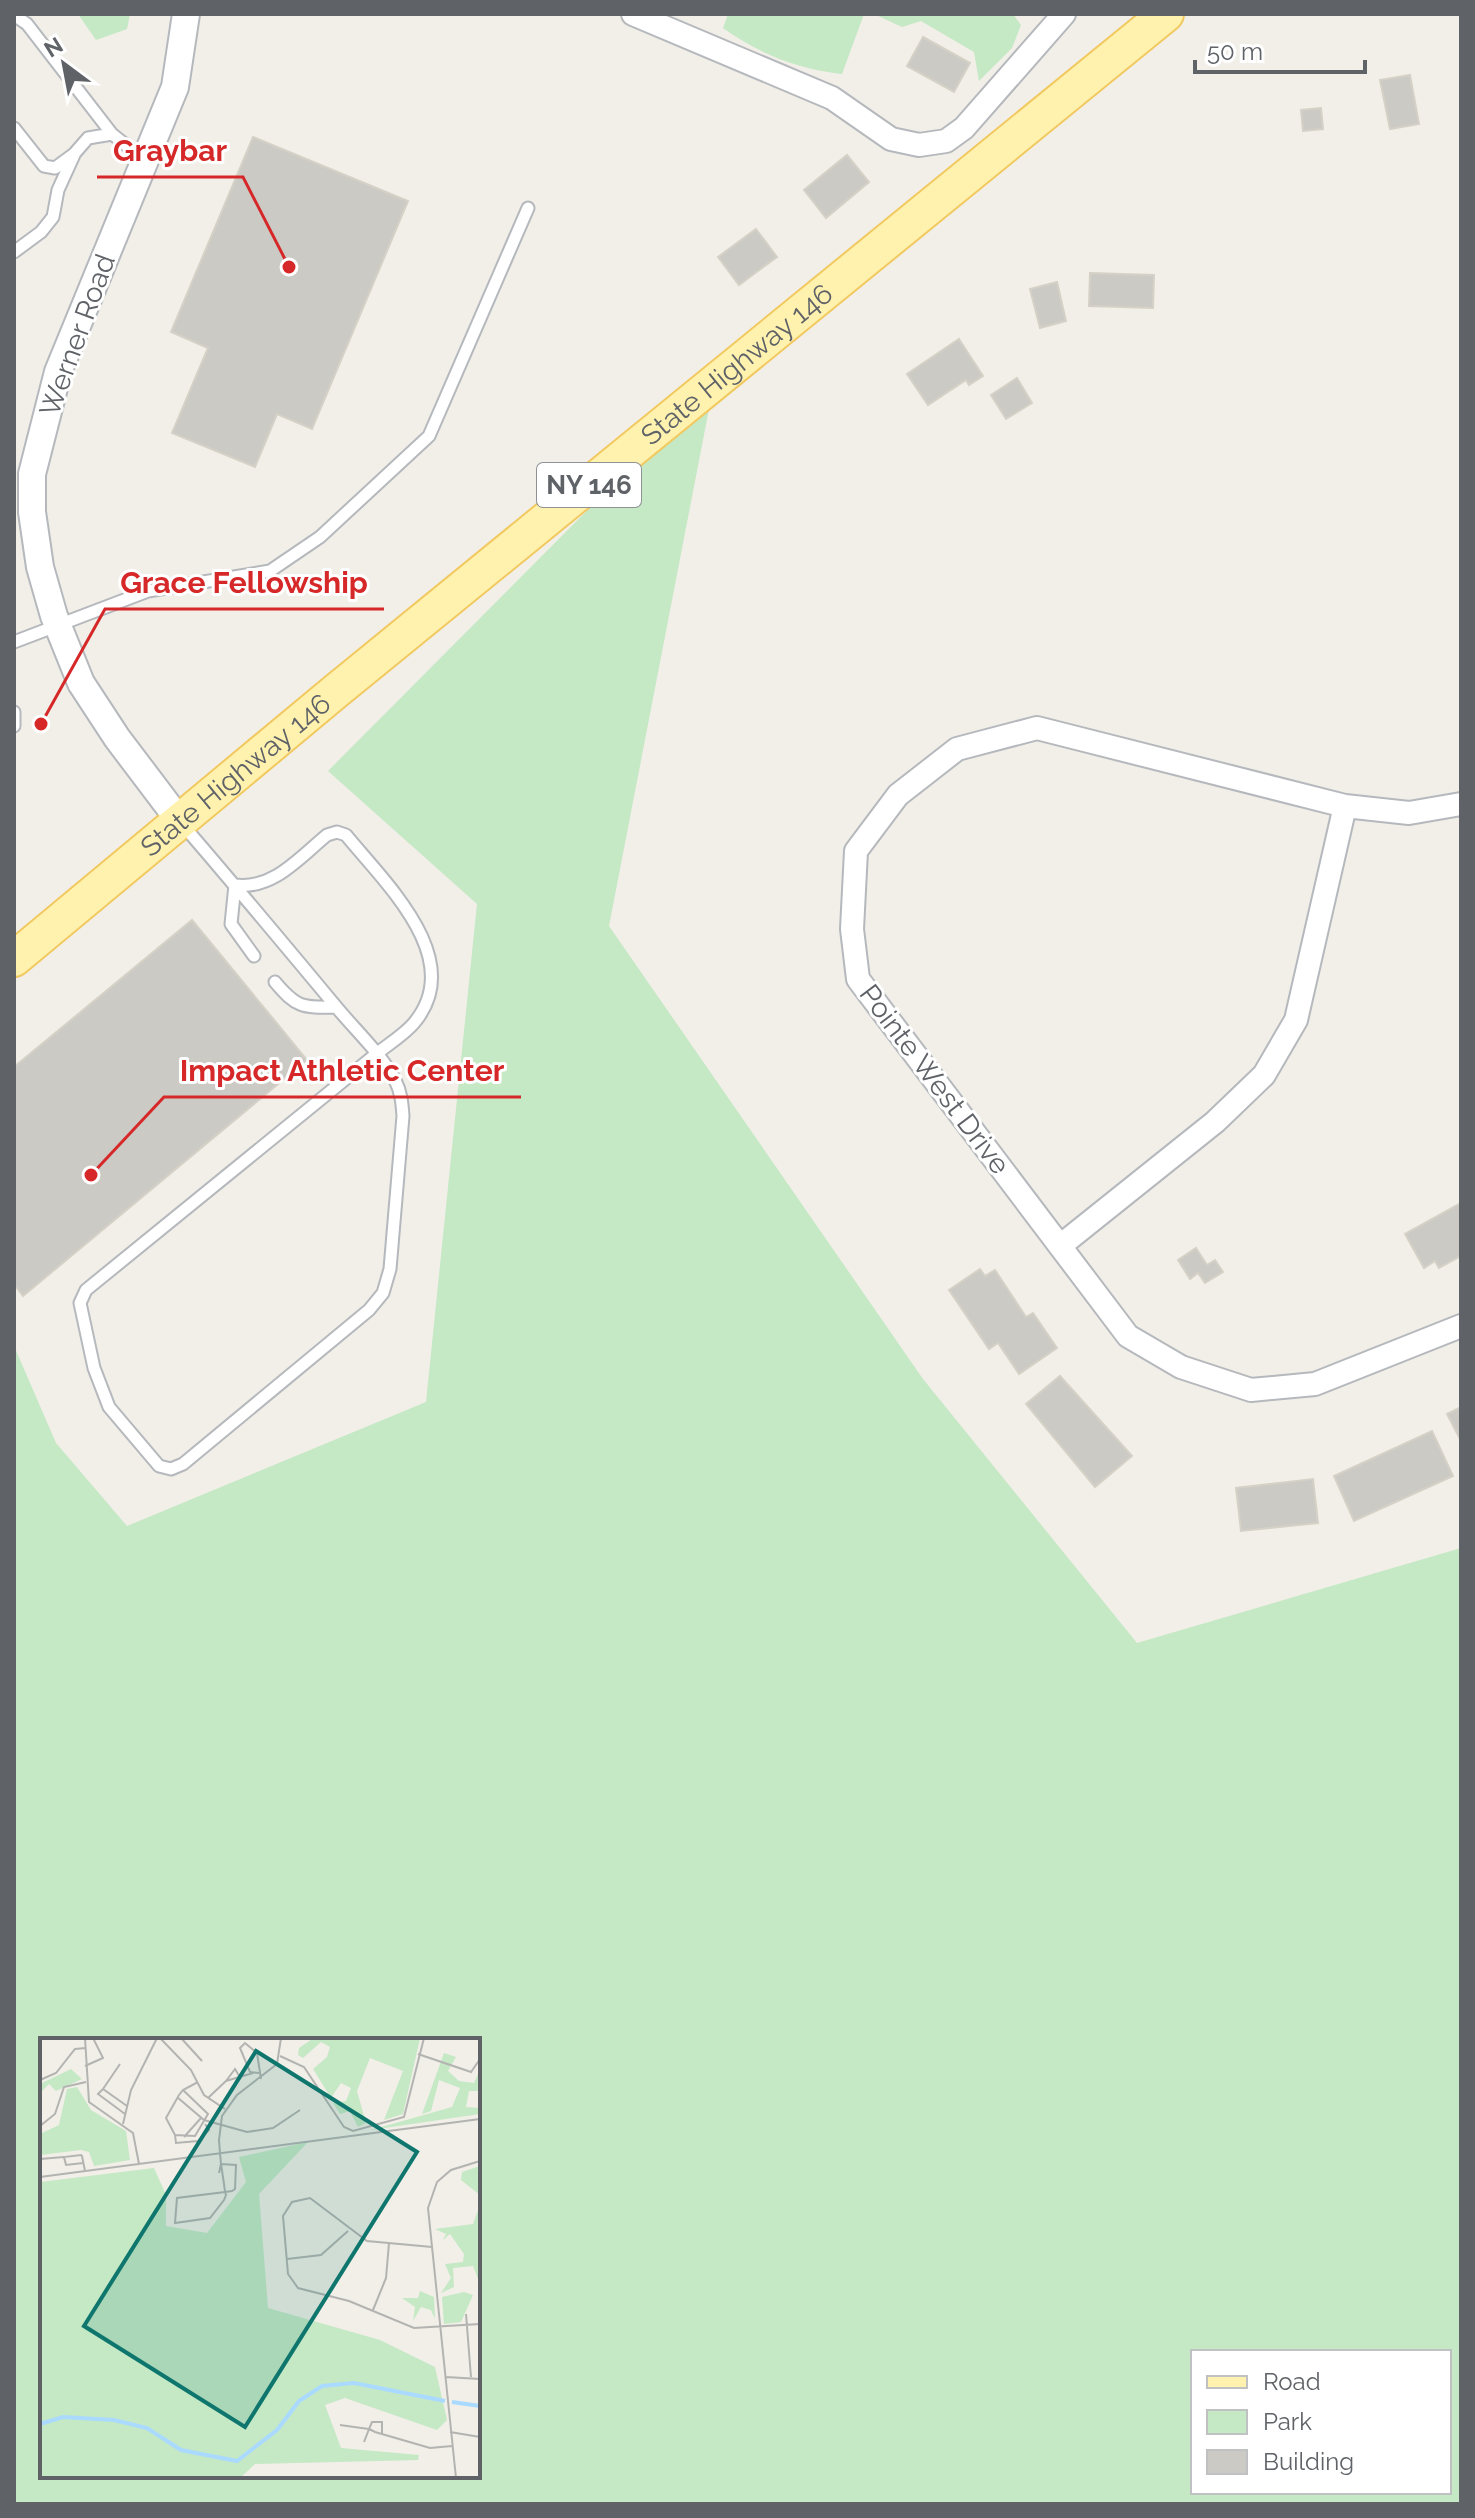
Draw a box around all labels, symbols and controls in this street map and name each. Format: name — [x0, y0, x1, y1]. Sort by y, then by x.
north arrow — [24, 24, 104, 104]
scale bar — [1195, 24, 1365, 74]
text: N — [39, 32, 67, 63]
text: 50 m — [1207, 37, 1263, 66]
callout: Graybar — [97, 123, 243, 177]
text: Graybar — [113, 133, 228, 168]
street label: Werner Road — [33, 250, 122, 421]
street label: State Highway 146 — [635, 277, 839, 452]
road number: NY 146 — [537, 463, 641, 507]
callout: Grace Fellowship — [105, 555, 384, 609]
text: Grace Fellowship — [120, 565, 368, 600]
street label: State Highway 146 — [134, 687, 337, 864]
street label: Pointe West Drive — [853, 978, 1017, 1180]
callout: Impact Athletic Center — [164, 1043, 521, 1097]
text: Impact Athletic Center — [180, 1053, 505, 1088]
inset map — [40, 2038, 480, 2478]
legend — [1191, 2350, 1451, 2494]
text: Road — [1263, 2367, 1321, 2396]
text: Park — [1263, 2407, 1312, 2436]
text: Building — [1263, 2447, 1354, 2476]

